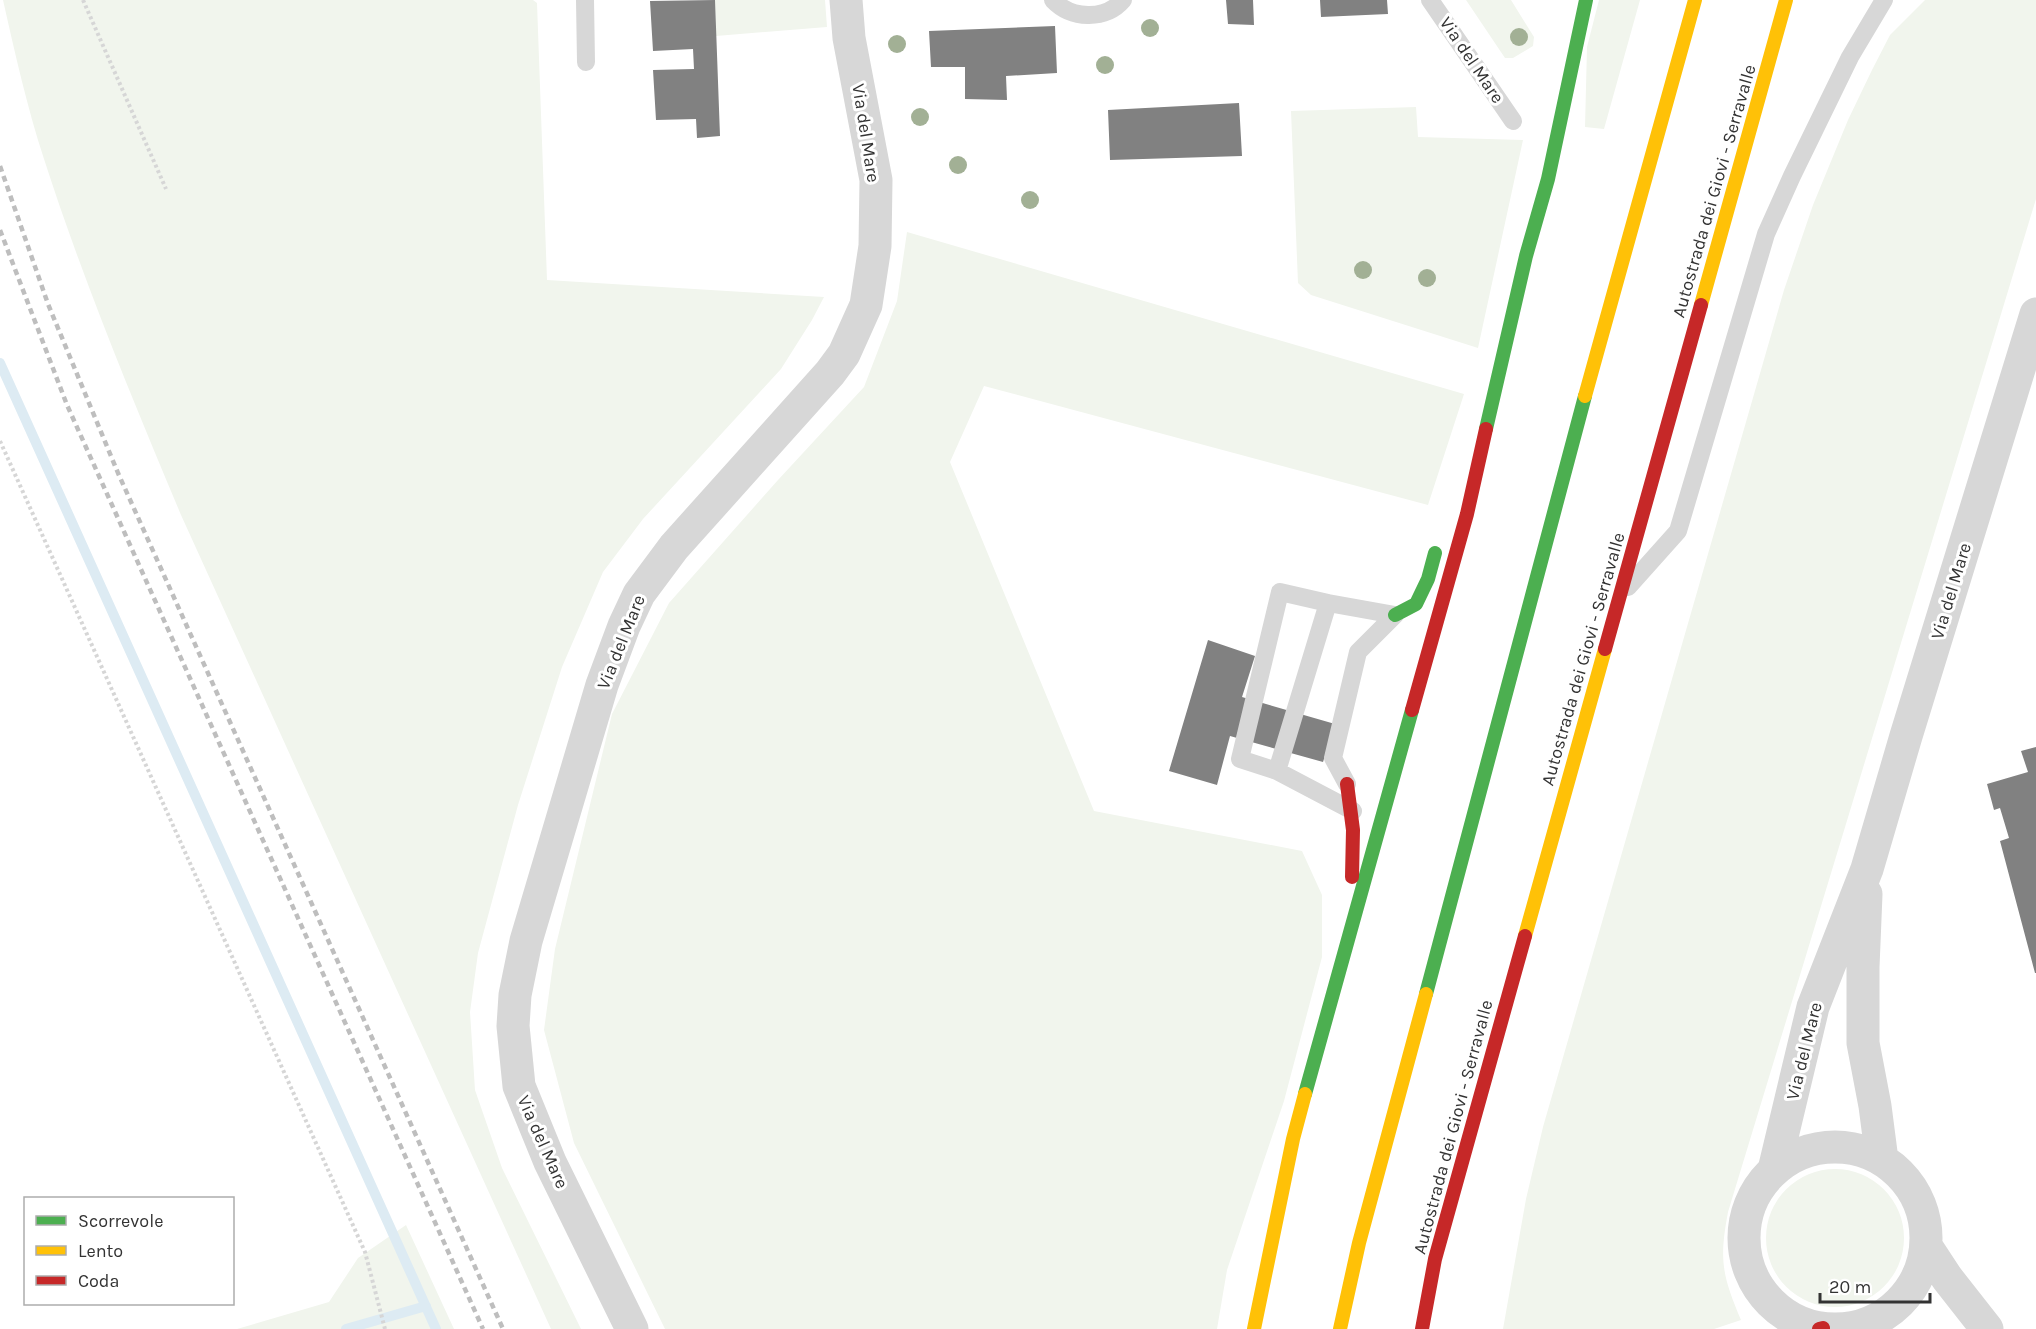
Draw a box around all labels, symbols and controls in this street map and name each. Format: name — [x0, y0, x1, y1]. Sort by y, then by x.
street label: Via del Mare — [1435, 12, 1509, 108]
street label: Autostrada dei Giovi - Serravalle — [1667, 62, 1761, 320]
street label: Via del Mare — [847, 82, 885, 184]
street label: Autostrada dei Giovi - Serravalle — [1536, 530, 1630, 788]
street label: Via del Mare — [1926, 540, 1976, 642]
street label: Via del Mare — [592, 592, 650, 692]
street label: Autostrada dei Giovi - Serravalle — [1408, 998, 1498, 1256]
street label: Via del Mare — [1781, 1000, 1827, 1102]
street label: Via del Mare — [513, 1092, 573, 1192]
legend — [24, 1197, 234, 1305]
text: Scorrevole — [78, 1210, 163, 1232]
text: Lento — [78, 1240, 123, 1262]
scale bar — [1820, 1266, 1930, 1304]
text: Coda — [78, 1270, 119, 1292]
text: 20 m — [1829, 1276, 1871, 1298]

